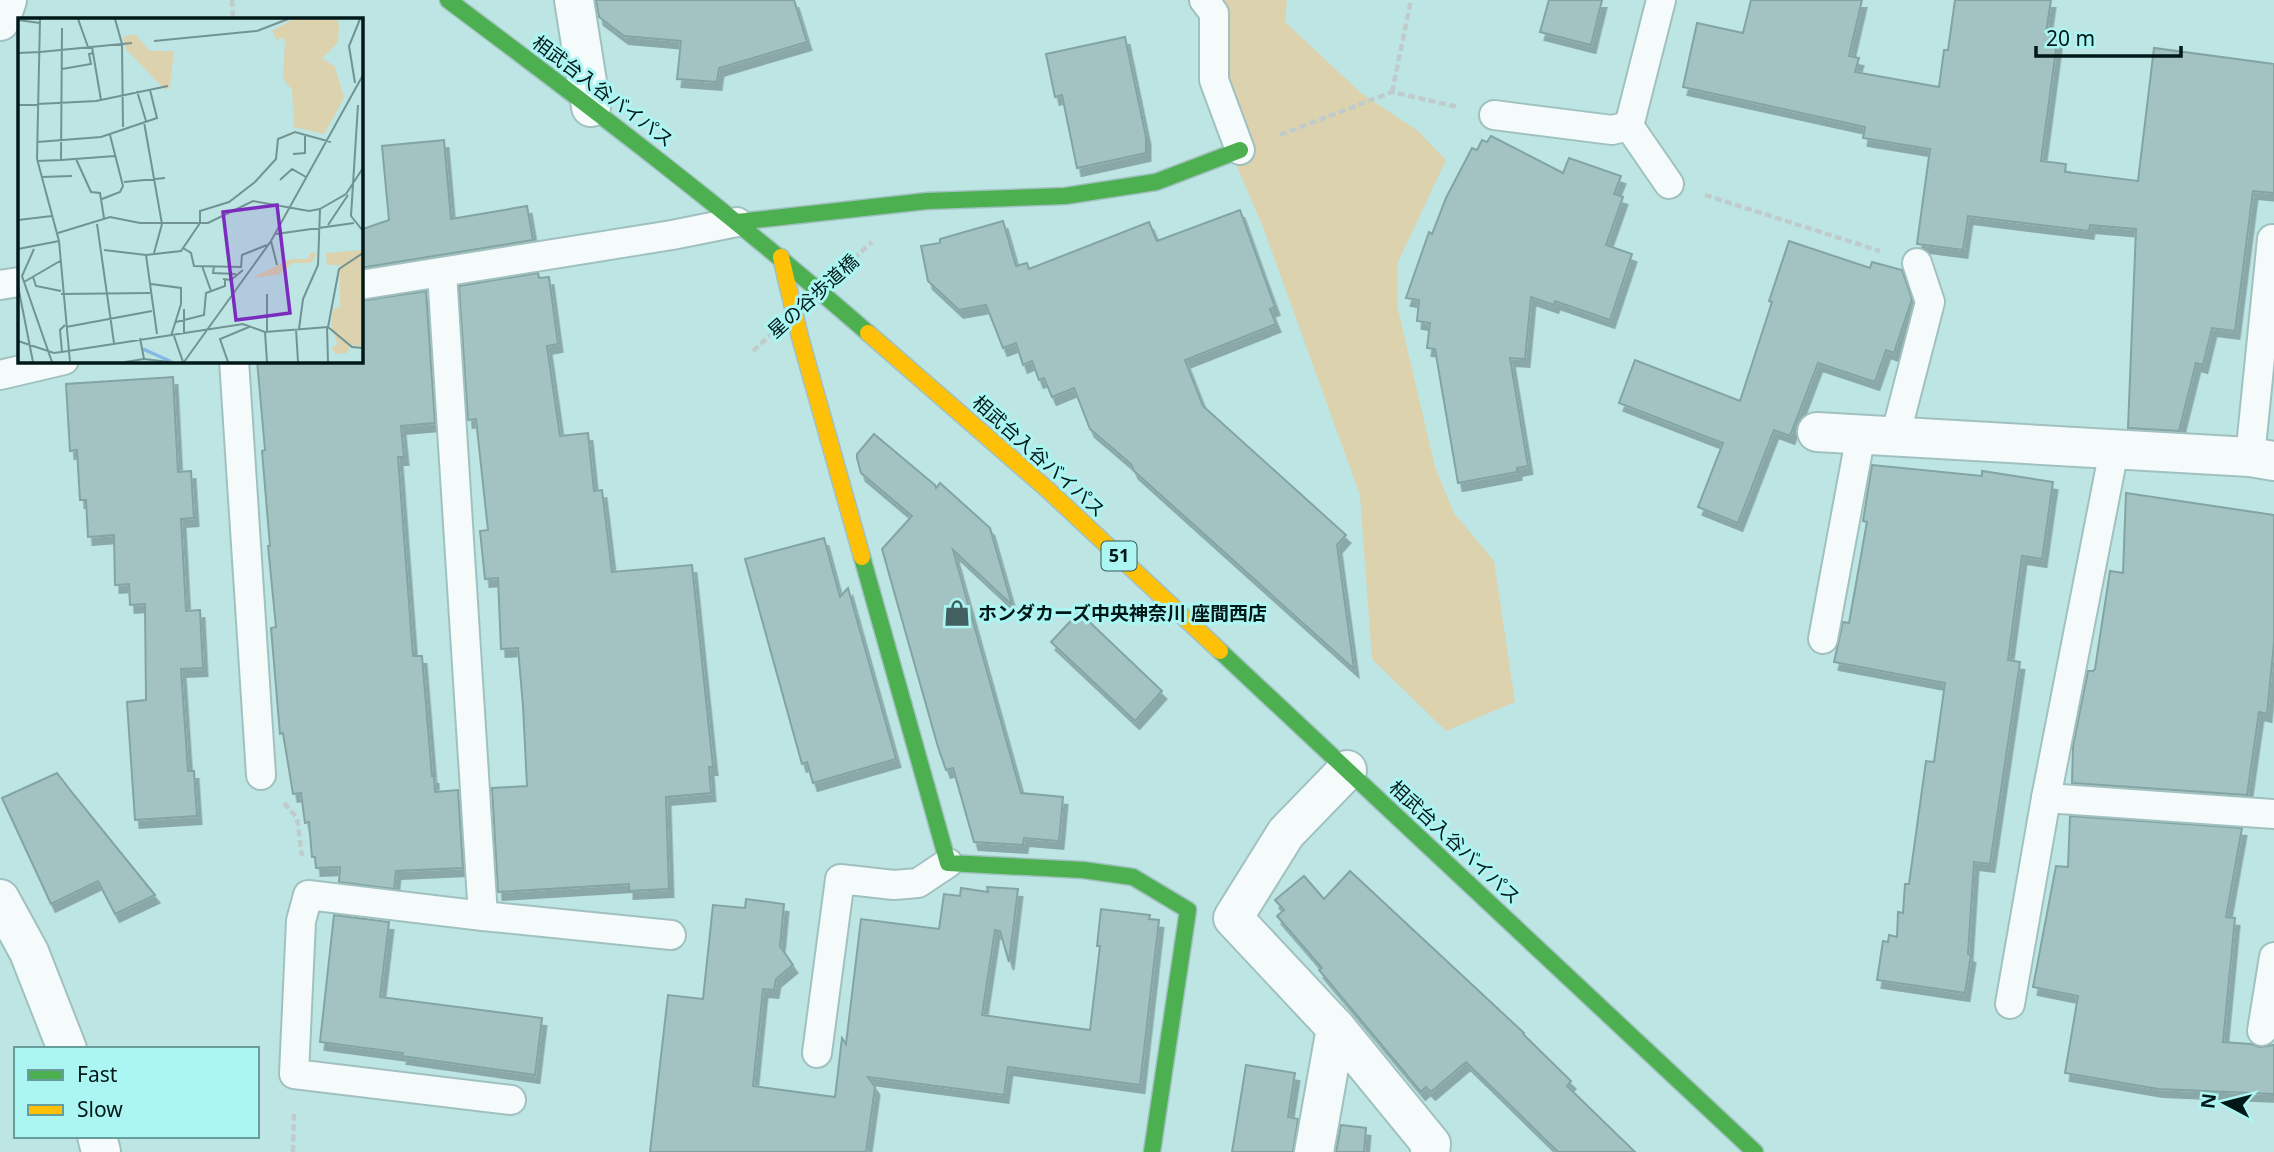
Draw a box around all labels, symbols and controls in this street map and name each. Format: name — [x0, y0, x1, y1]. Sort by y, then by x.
scale bar — [2036, 14, 2181, 58]
inset map — [18, 18, 362, 362]
text: 20 m — [2046, 24, 2095, 52]
street label: 相武台入谷バイパス — [527, 29, 679, 153]
street label: 星の谷歩道橋 — [762, 248, 864, 344]
street label: 相武台入谷バイパス — [967, 389, 1111, 523]
road number: 51 — [1102, 542, 1136, 570]
shop icon: ホンダカーズ中央神奈川 座間西店 — [942, 598, 972, 628]
place label: ホンダカーズ中央神奈川 座間西店 — [978, 600, 1267, 626]
street label: 相武台入谷バイパス — [1384, 774, 1526, 910]
legend — [14, 1047, 259, 1138]
text: Fast — [77, 1060, 118, 1088]
north arrow — [2190, 1068, 2260, 1138]
text: N — [2194, 1092, 2222, 1110]
text: Slow — [77, 1095, 123, 1123]

